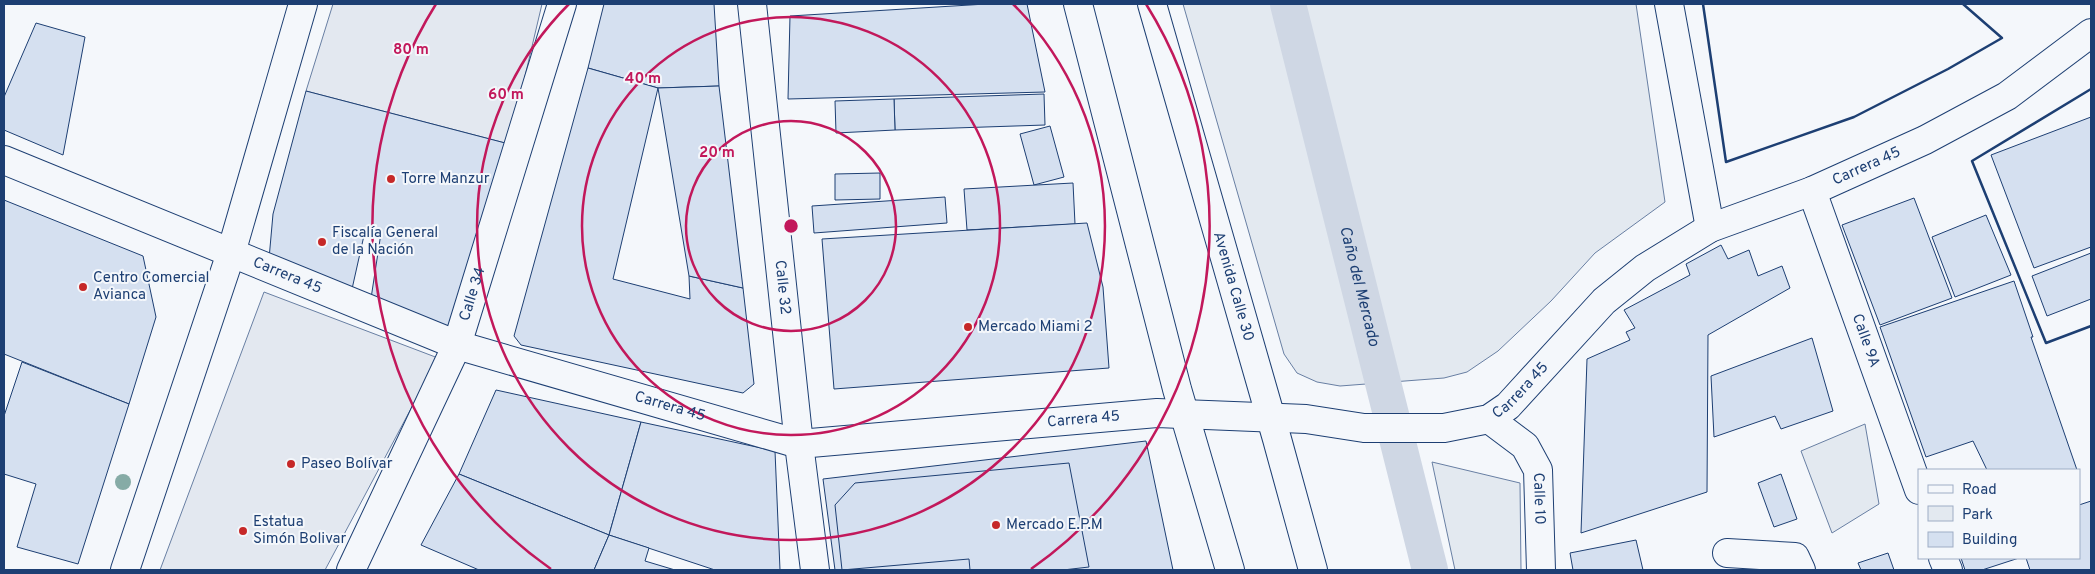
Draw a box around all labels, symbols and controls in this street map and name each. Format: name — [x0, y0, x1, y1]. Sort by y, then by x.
text: 80 m — [393, 41, 429, 60]
text: 40 m — [625, 70, 661, 89]
text: 60 m — [488, 86, 524, 105]
street label: Carrera 45 — [1829, 143, 1904, 190]
text: 20 m — [699, 144, 735, 163]
place label: Torre Manzur — [401, 170, 490, 189]
marker: Torre Manzur — [385, 173, 397, 185]
centre of rings — [782, 217, 800, 235]
place label: Fiscalía General de la Nación — [332, 224, 438, 260]
water label: Caño del Mercado — [1334, 224, 1384, 349]
street label: Avenida Calle 30 — [1208, 230, 1258, 344]
marker: Fiscalía General de la Nación — [316, 236, 328, 248]
street label: Carrera 45 — [250, 253, 325, 298]
street label: Calle 32 — [770, 259, 795, 316]
street label: Calle 34 — [455, 265, 490, 323]
place label: Centro Comercial Avianca — [93, 269, 209, 305]
marker: Centro Comercial Avianca — [77, 281, 89, 293]
street label: Calle 9A — [1847, 311, 1884, 370]
place label: Mercado Miami 2 — [978, 318, 1093, 337]
marker: Mercado Miami 2 — [962, 321, 974, 333]
street label: Carrera 45 — [1489, 358, 1553, 423]
street label: Carrera 45 — [632, 387, 708, 426]
street label: Carrera 45 — [1046, 407, 1121, 432]
place label: Paseo Bolívar — [301, 455, 393, 474]
marker: Paseo Bolívar — [285, 458, 297, 470]
legend — [1918, 469, 2080, 559]
street label: Calle 10 — [1529, 472, 1549, 525]
text: Road — [1962, 481, 1997, 500]
text: Park — [1962, 506, 1993, 525]
place label: Estatua Simón Bolivar — [253, 513, 347, 549]
place label: Mercado E.P.M — [1006, 516, 1103, 535]
marker: Mercado E.P.M — [990, 519, 1002, 531]
marker: Estatua Simón Bolivar — [237, 525, 249, 537]
text: Building — [1962, 531, 2017, 550]

